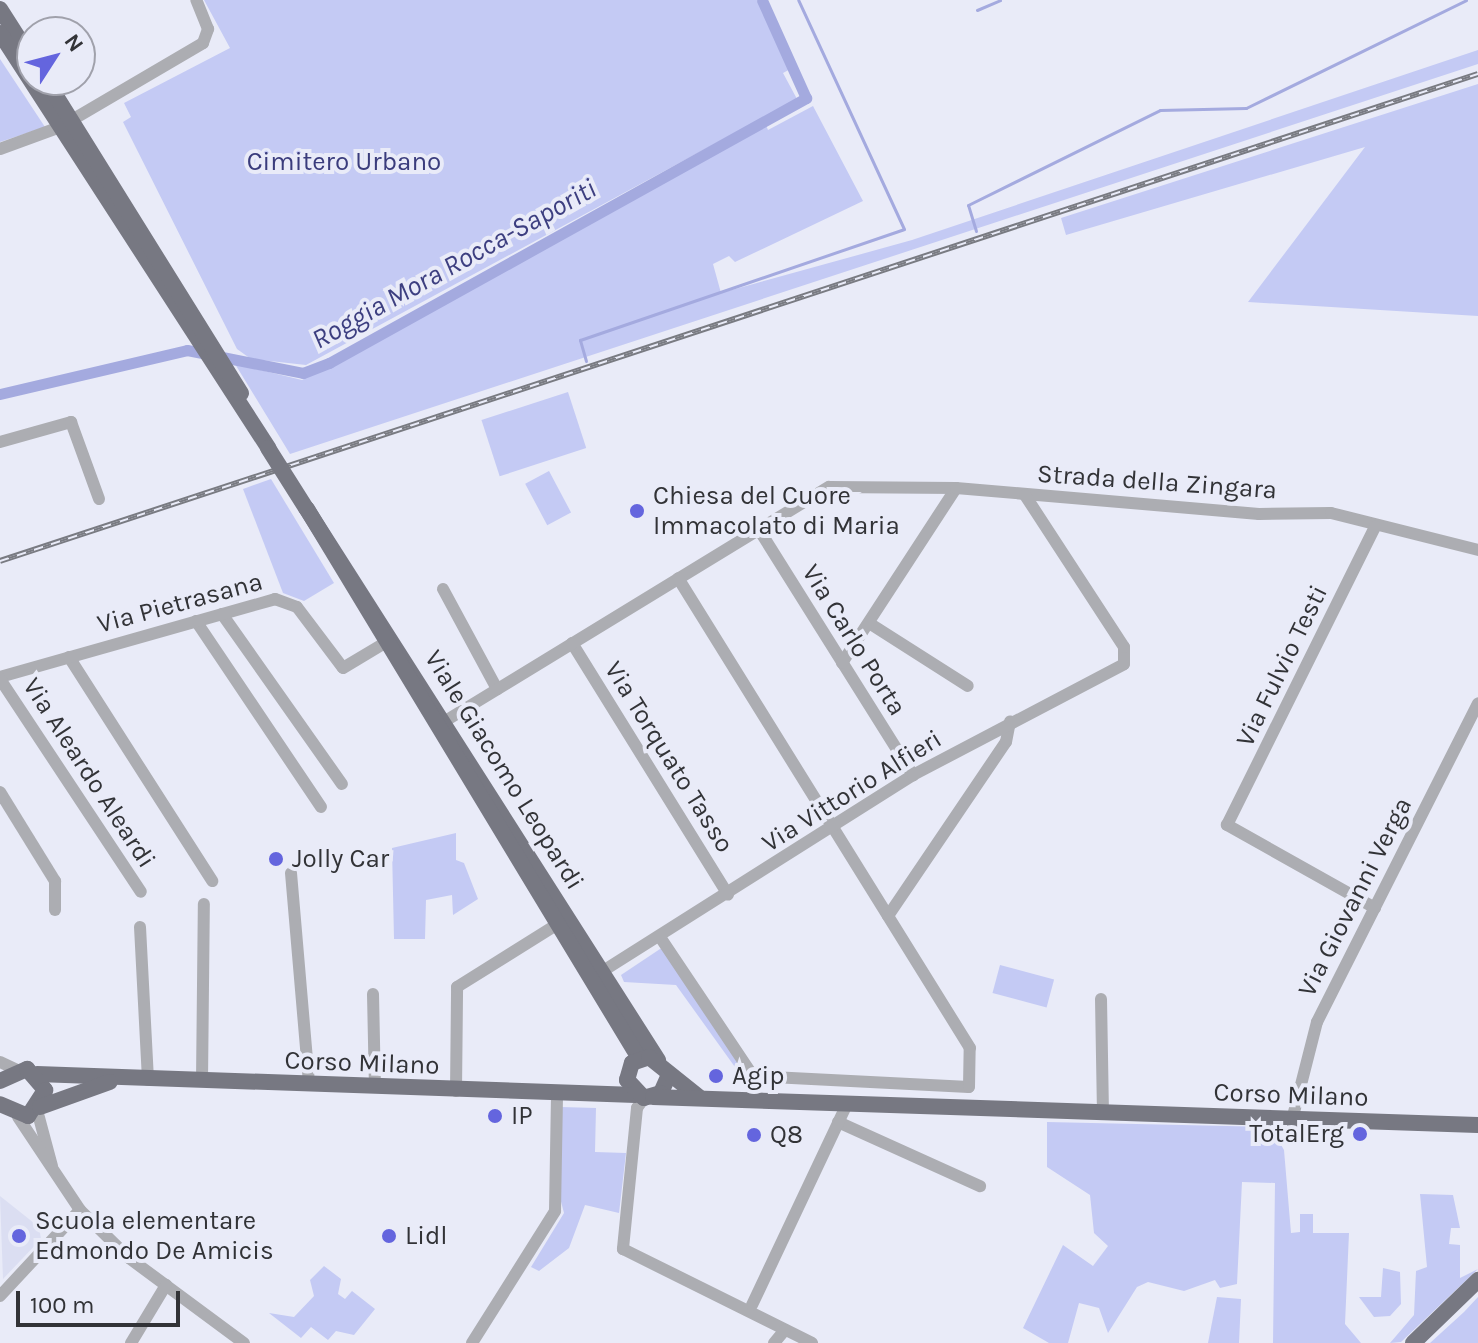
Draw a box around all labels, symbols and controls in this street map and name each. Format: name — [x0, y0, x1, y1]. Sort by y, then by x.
north arrow — [16, 16, 96, 96]
text: N — [59, 29, 89, 57]
park label: Cimitero Urbano — [247, 146, 441, 178]
water label: Roggia Mora Rocca-Saporiti — [306, 172, 602, 356]
street label: Strada della Zingara — [1036, 458, 1278, 506]
place label: Chiesa del Cuore Immacolato di Maria — [653, 480, 900, 542]
marker: Chiesa del Cuore Immacolato di Maria — [628, 502, 646, 520]
street label: Via Carlo Porta — [795, 559, 913, 721]
street label: Via Pietrasana — [94, 566, 266, 640]
street label: Via Fulvio Testi — [1229, 580, 1335, 752]
street label: Viale Giacomo Leopardi — [418, 645, 590, 895]
street label: Via Torquato Tasso — [598, 656, 740, 858]
street label: Via Aleardo Aleardi — [16, 672, 162, 874]
street label: Via Vittorio Alfieri — [756, 723, 948, 859]
street label: Via Giovanni Verga — [1291, 792, 1419, 1002]
place label: Jolly Car — [292, 843, 389, 875]
marker: Jolly Car — [267, 850, 285, 868]
street label: Corso Milano — [284, 1045, 440, 1081]
place label: Agip — [732, 1060, 785, 1092]
marker: Agip — [707, 1067, 725, 1085]
street label: Corso Milano — [1213, 1077, 1369, 1113]
place label: IP — [511, 1100, 533, 1132]
marker: IP — [486, 1107, 504, 1125]
place label: TotalErg — [1249, 1118, 1344, 1150]
place label: Q8 — [770, 1119, 803, 1151]
marker: TotalErg — [1351, 1125, 1369, 1143]
marker: Q8 — [745, 1126, 763, 1144]
place label: Scuola elementare Edmondo De Amicis — [35, 1205, 274, 1266]
place label: Lidl — [405, 1220, 448, 1252]
marker: Scuola elementare Edmondo De Amicis — [10, 1227, 28, 1245]
marker: Lidl — [380, 1227, 398, 1245]
scale bar — [20, 1275, 184, 1325]
text: 100 m — [30, 1291, 95, 1319]

